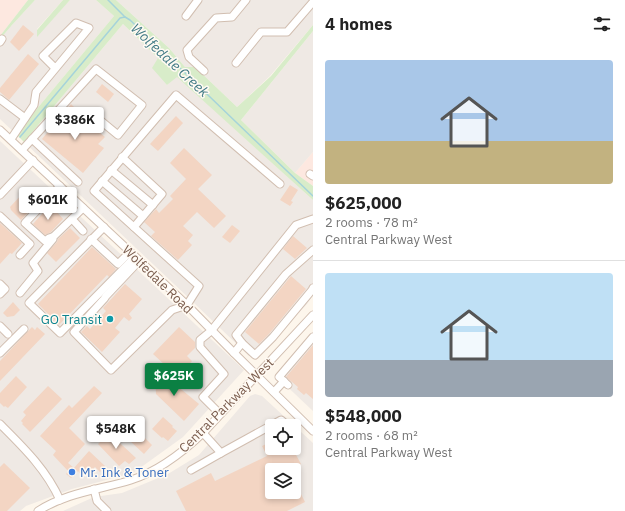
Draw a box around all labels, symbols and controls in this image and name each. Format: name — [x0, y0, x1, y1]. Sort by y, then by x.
text: 4 homes — [325, 13, 392, 35]
icon: filters — [591, 13, 613, 35]
water label: Wolfedale Creek — [127, 19, 213, 101]
icon: home — [433, 86, 505, 158]
pin: $386K — [47, 107, 103, 141]
text: $386K — [55, 111, 95, 128]
pin: $601K — [20, 187, 76, 221]
text: $601K — [28, 191, 68, 208]
text: $625,000 — [325, 192, 402, 214]
text: 2 rooms · 78 m² — [325, 214, 418, 231]
text: Central Parkway West — [325, 231, 452, 248]
street label: Wolfedale Road — [119, 241, 197, 317]
icon: home — [433, 299, 505, 371]
place label: GO Transit — [41, 311, 102, 328]
marker: GO Transit — [105, 314, 115, 324]
street label: Central Parkway West — [175, 354, 277, 456]
pin: $625K — [146, 363, 202, 397]
text: $625K — [154, 367, 194, 384]
text: $548,000 — [325, 405, 402, 427]
pin: $548K — [88, 416, 144, 450]
map controls — [265, 419, 301, 499]
button: locate — [265, 419, 301, 455]
text: $548K — [96, 420, 136, 437]
text: 2 rooms · 68 m² — [325, 427, 418, 444]
text: Central Parkway West — [325, 444, 452, 461]
button: layers — [265, 463, 301, 499]
place label: Mr. Ink & Toner — [80, 464, 169, 481]
marker: Mr. Ink & Toner — [67, 467, 77, 477]

